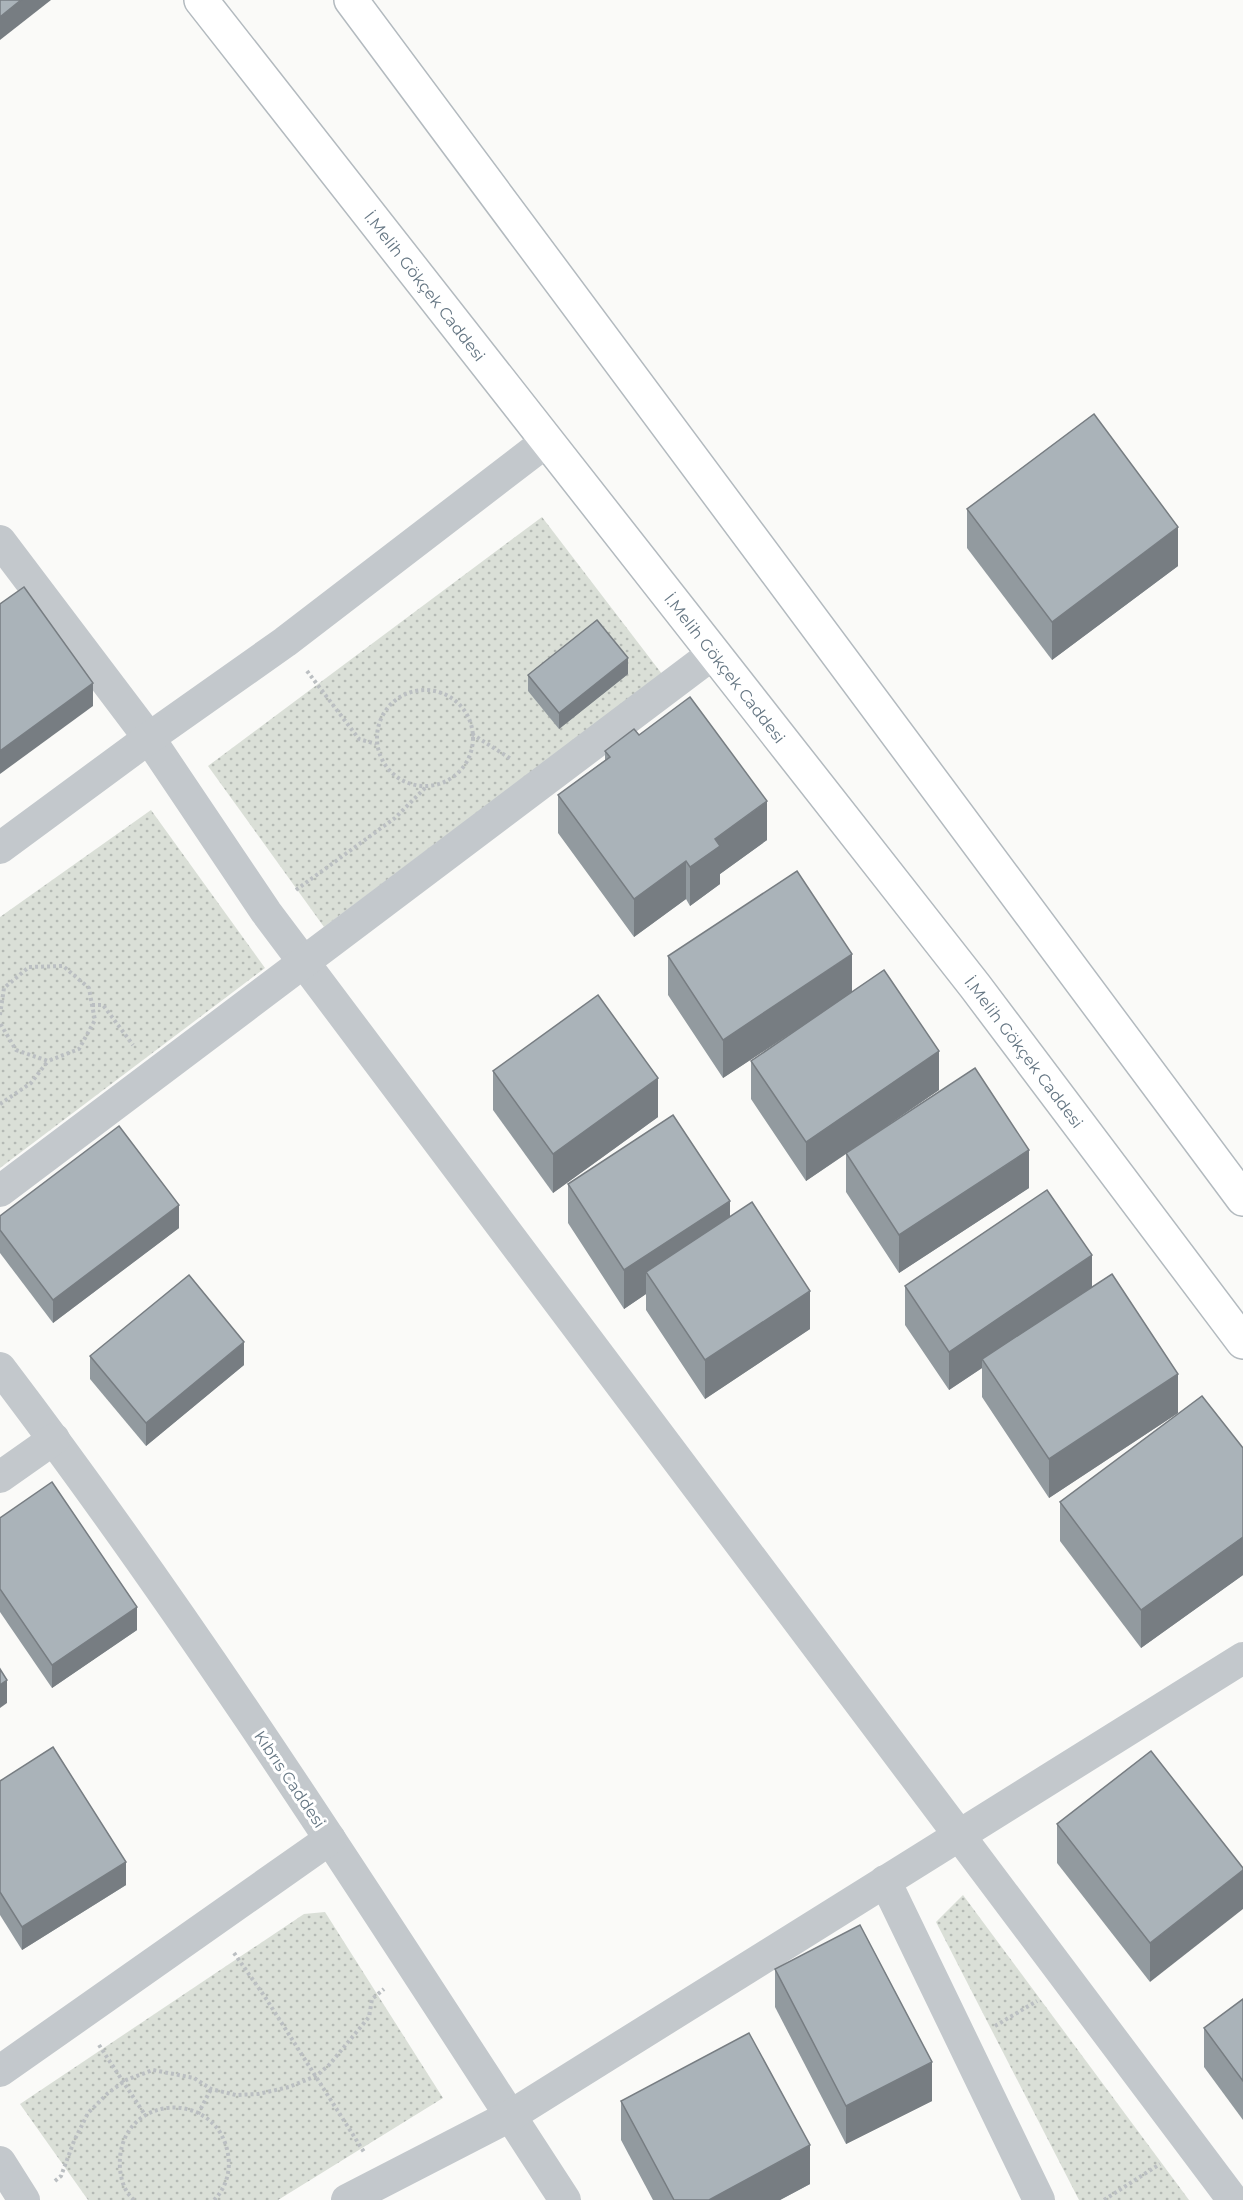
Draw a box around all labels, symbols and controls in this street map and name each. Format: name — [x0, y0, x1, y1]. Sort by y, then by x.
street label: İ.Melih Gökçek Caddesi — [360, 208, 489, 365]
street label: İ.Melih Gökçek Caddesi — [660, 590, 789, 747]
street label: İ.Melih Gökçek Caddesi — [960, 973, 1087, 1132]
street label: Kıbrıs Caddesi — [250, 1727, 329, 1831]

